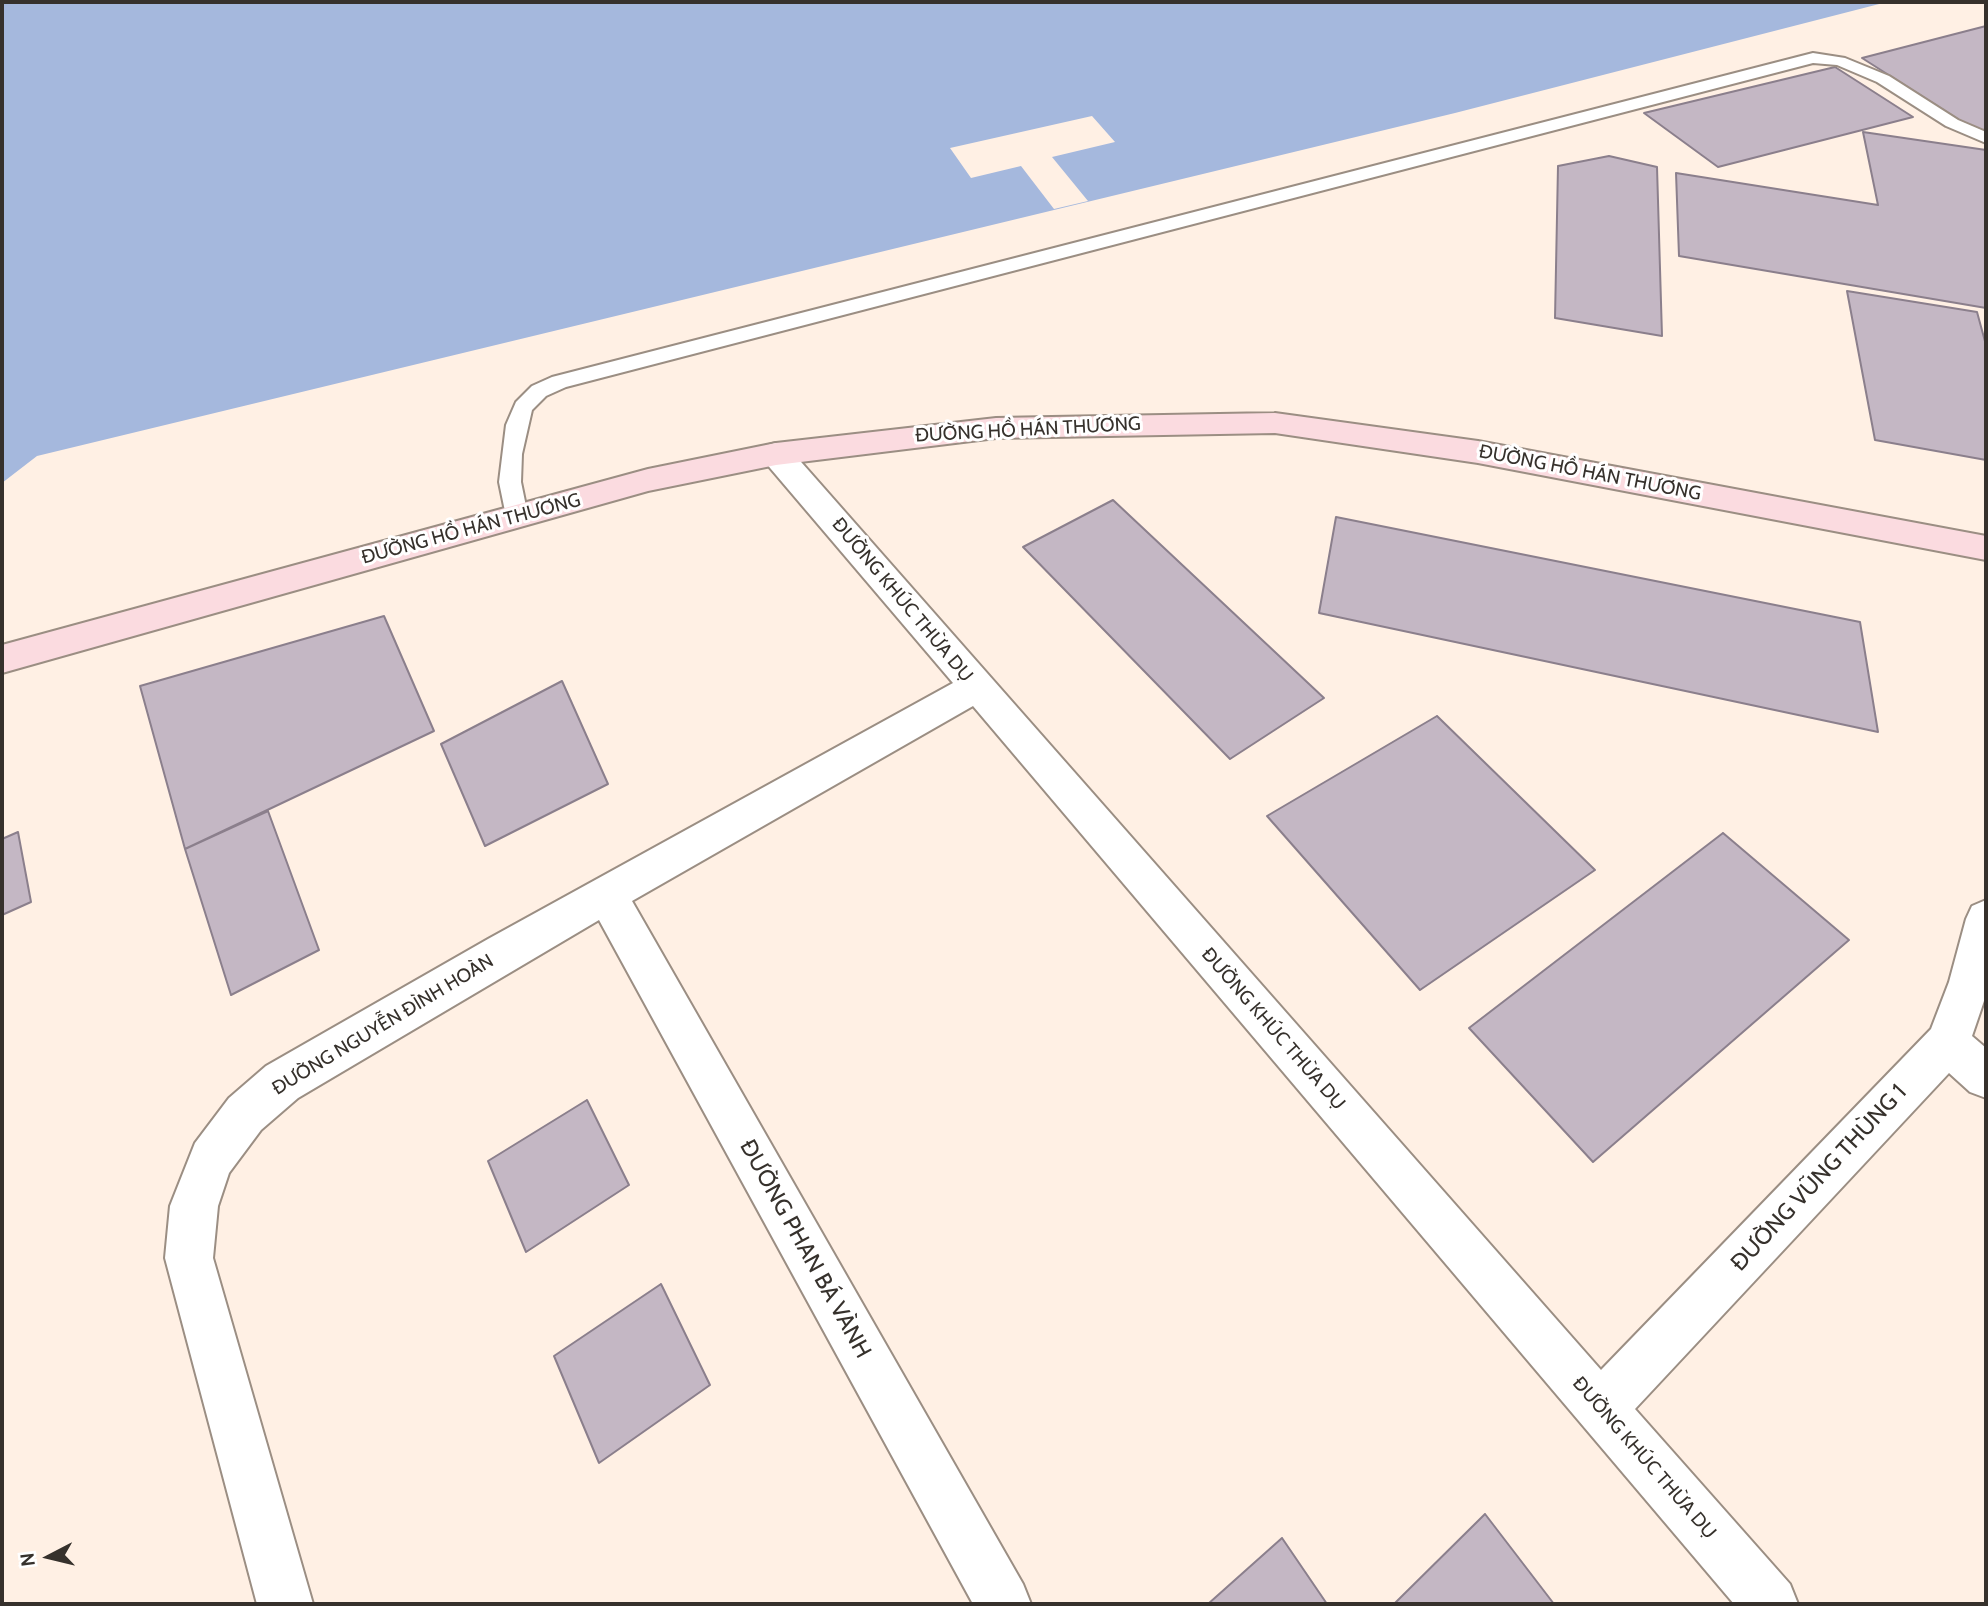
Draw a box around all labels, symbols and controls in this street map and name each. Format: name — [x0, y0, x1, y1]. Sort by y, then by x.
street label: ĐƯỜNG HỒ HÁN THƯƠNG — [915, 413, 1141, 447]
street label: ĐƯỜNG HỒ HÁN THƯƠNG — [1477, 440, 1703, 506]
street label: ĐƯỜNG HỒ HÁN THƯƠNG — [359, 489, 583, 569]
street label: ĐƯỜNG KHÚC THỪA DỤ — [827, 513, 977, 687]
street label: ĐƯỜNG KHÚC THỪA DỤ — [1196, 943, 1350, 1115]
street label: ĐƯỜNG NGUYỄN ĐÌNH HOÀN — [268, 950, 498, 1100]
street label: ĐƯỜNG VŨNG THÙNG 1 — [1725, 1079, 1913, 1277]
street label: ĐƯỜNG PHAN BÁ VÀNH — [733, 1135, 877, 1363]
street label: ĐƯỜNG KHÚC THỪA DỤ — [1567, 1372, 1721, 1544]
north arrow — [14, 1522, 84, 1592]
text: N — [15, 1552, 40, 1568]

